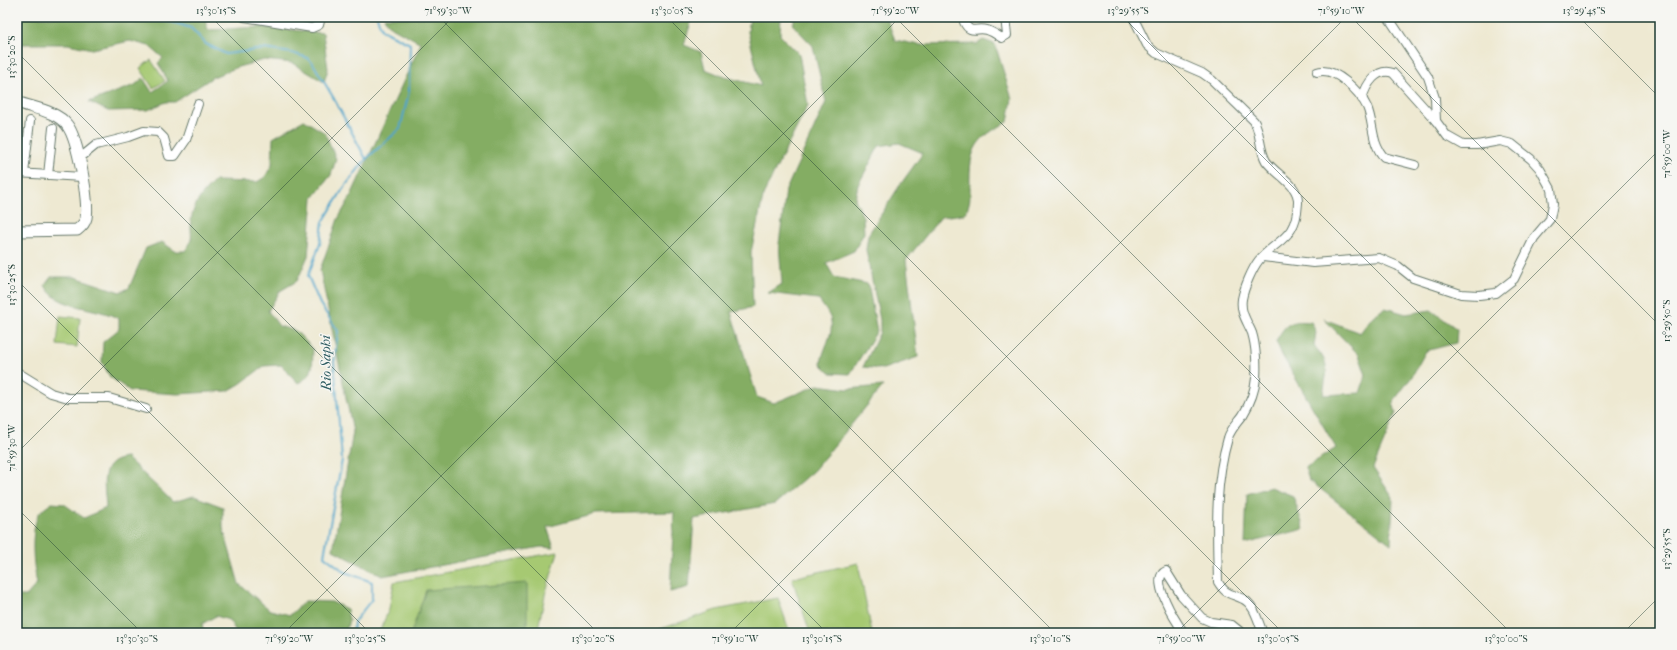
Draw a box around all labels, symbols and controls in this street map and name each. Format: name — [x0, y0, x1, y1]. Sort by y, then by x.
text: 13°30'15"S — [196, 5, 236, 17]
text: 71°59'30"W — [424, 5, 473, 17]
text: 13°30'05"S — [651, 5, 693, 17]
text: 71°59'20"W — [871, 5, 920, 17]
text: 13°29'55"S — [1107, 5, 1149, 17]
text: 71°59'10"W — [1318, 5, 1365, 17]
text: 13°29'45"S — [1563, 5, 1605, 17]
text: 13°30'20"S — [6, 36, 18, 78]
text: 71°59'00"W — [1661, 129, 1673, 178]
text: 13°30'25"S — [6, 264, 18, 306]
text: 13°29'50"S — [1661, 300, 1673, 342]
water label: Rio Saphi — [317, 334, 335, 392]
text: 71°59'30"W — [6, 423, 18, 472]
text: 13°29'55"S — [1661, 528, 1673, 570]
text: 13°30'30"S — [116, 633, 158, 645]
text: 71°59'20"W — [265, 633, 314, 645]
text: 13°30'25"S — [344, 633, 386, 645]
text: 13°30'20"S — [572, 633, 614, 645]
text: 71°59'10"W — [712, 633, 759, 645]
text: 13°30'15"S — [802, 633, 842, 645]
text: 13°30'10"S — [1029, 633, 1071, 645]
text: 71°59'00"W — [1157, 633, 1206, 645]
text: 13°30'05"S — [1257, 633, 1299, 645]
text: 13°30'00"S — [1484, 633, 1528, 645]

